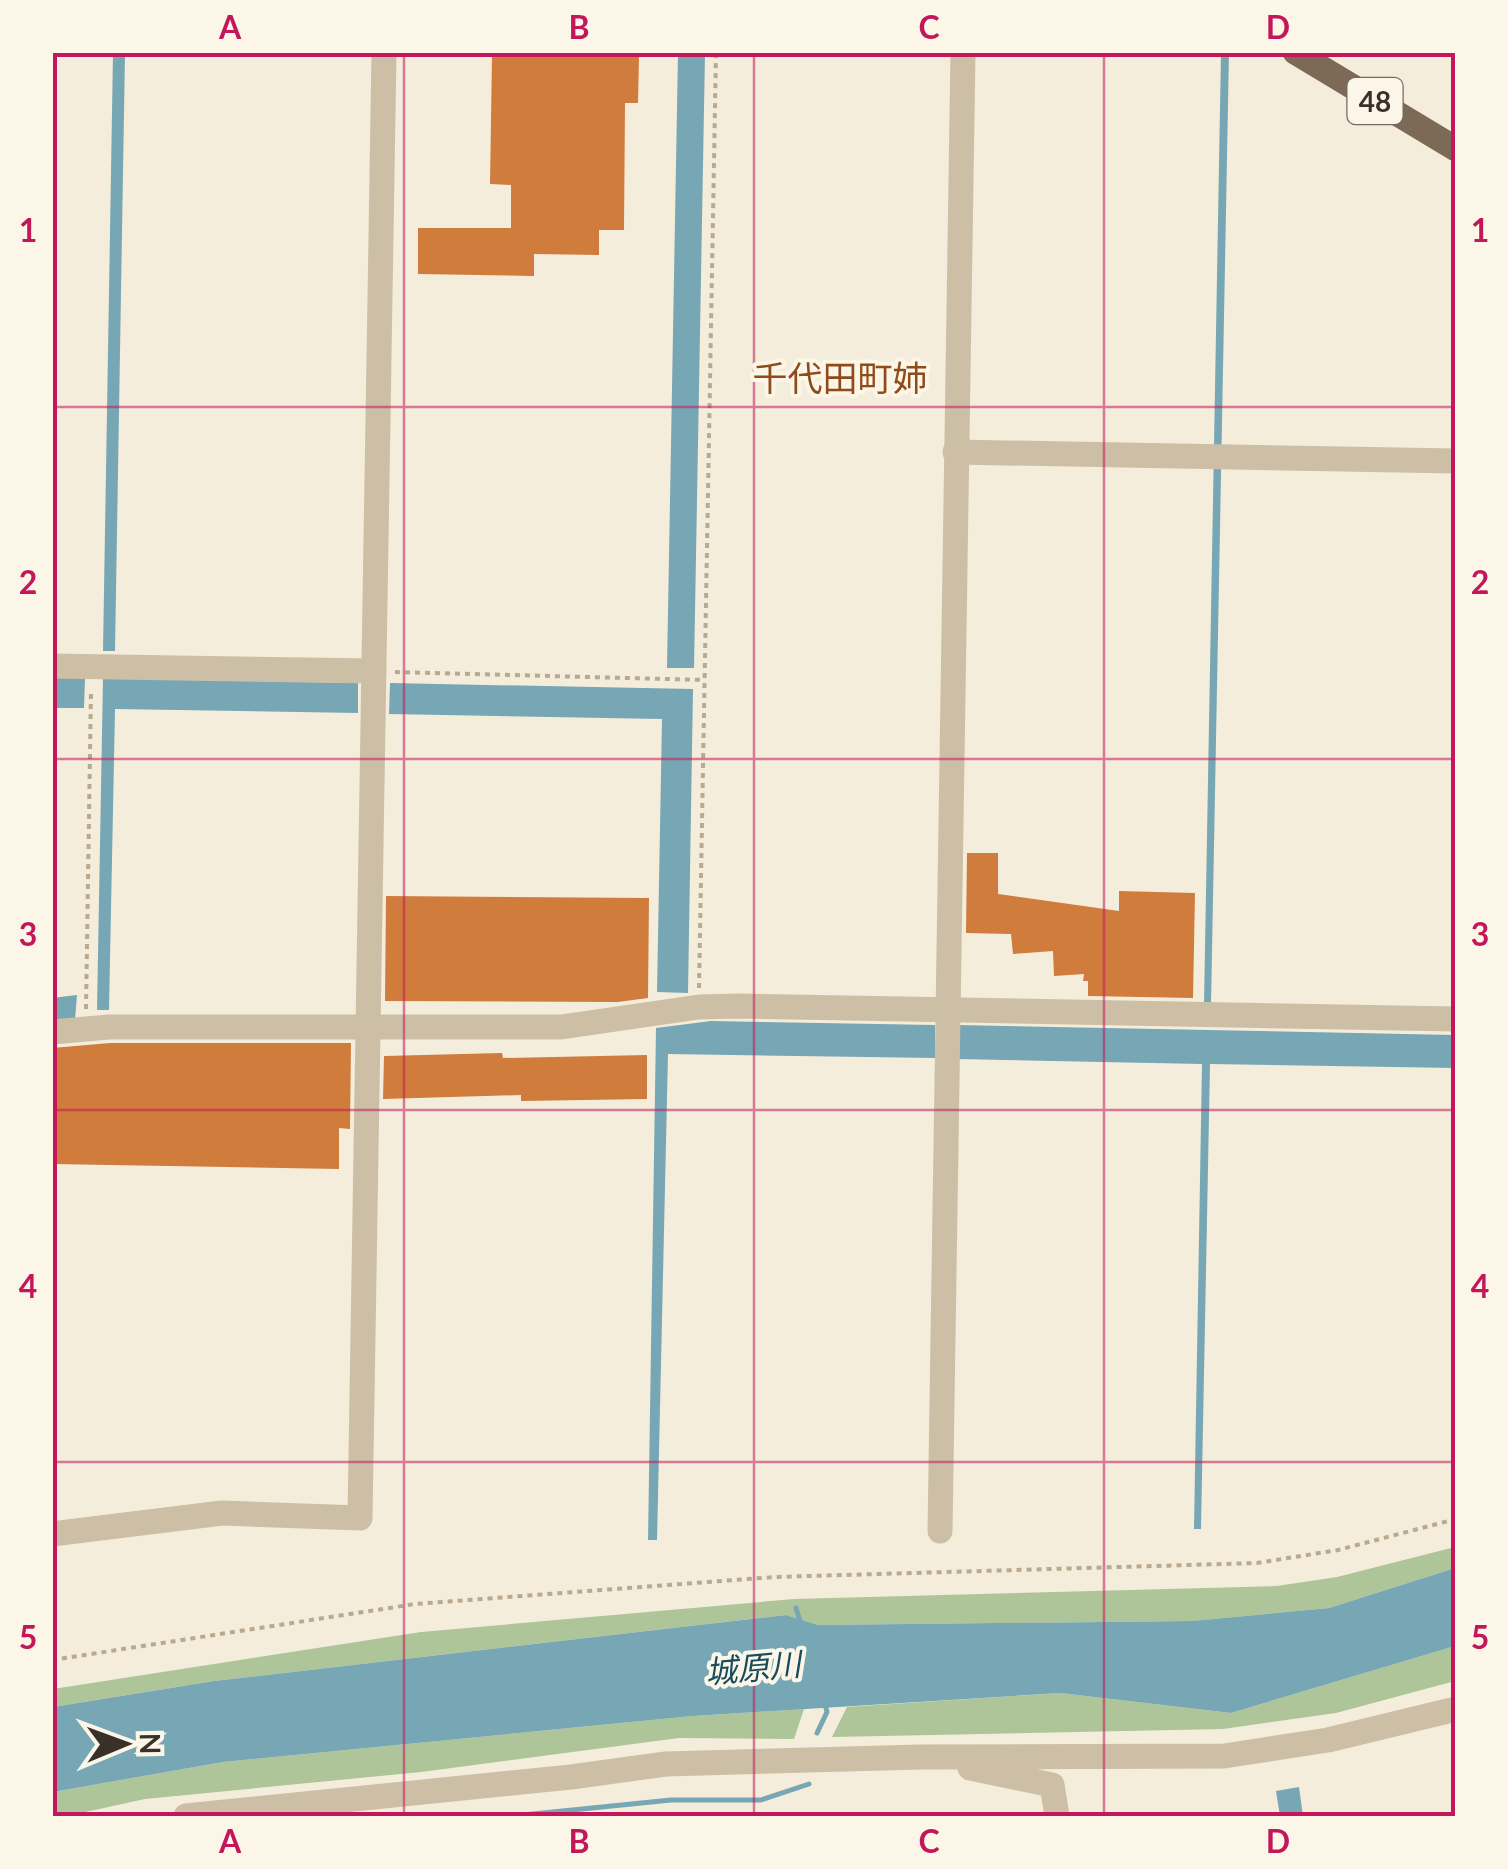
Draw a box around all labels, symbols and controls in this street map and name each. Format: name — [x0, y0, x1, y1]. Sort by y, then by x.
text: A — [218, 7, 242, 46]
text: B — [568, 7, 590, 46]
text: C — [918, 7, 940, 46]
text: D — [1266, 7, 1290, 46]
road number: 48 — [1348, 78, 1402, 124]
text: 1 — [19, 210, 37, 249]
text: 1 — [1471, 210, 1489, 249]
district label: 千代田町姉 — [752, 356, 928, 398]
text: 2 — [19, 562, 37, 601]
text: 2 — [1471, 562, 1489, 601]
text: 3 — [19, 914, 37, 953]
text: 3 — [1471, 914, 1489, 953]
text: 4 — [19, 1266, 37, 1305]
text: 4 — [1471, 1266, 1489, 1305]
text: 5 — [19, 1617, 37, 1656]
text: 5 — [1471, 1617, 1489, 1656]
water label: 城原川 — [703, 1643, 805, 1691]
north arrow — [75, 1694, 175, 1794]
text: N — [134, 1732, 168, 1755]
text: A — [218, 1821, 242, 1860]
text: B — [568, 1821, 590, 1860]
text: C — [918, 1821, 940, 1860]
text: D — [1266, 1821, 1290, 1860]

